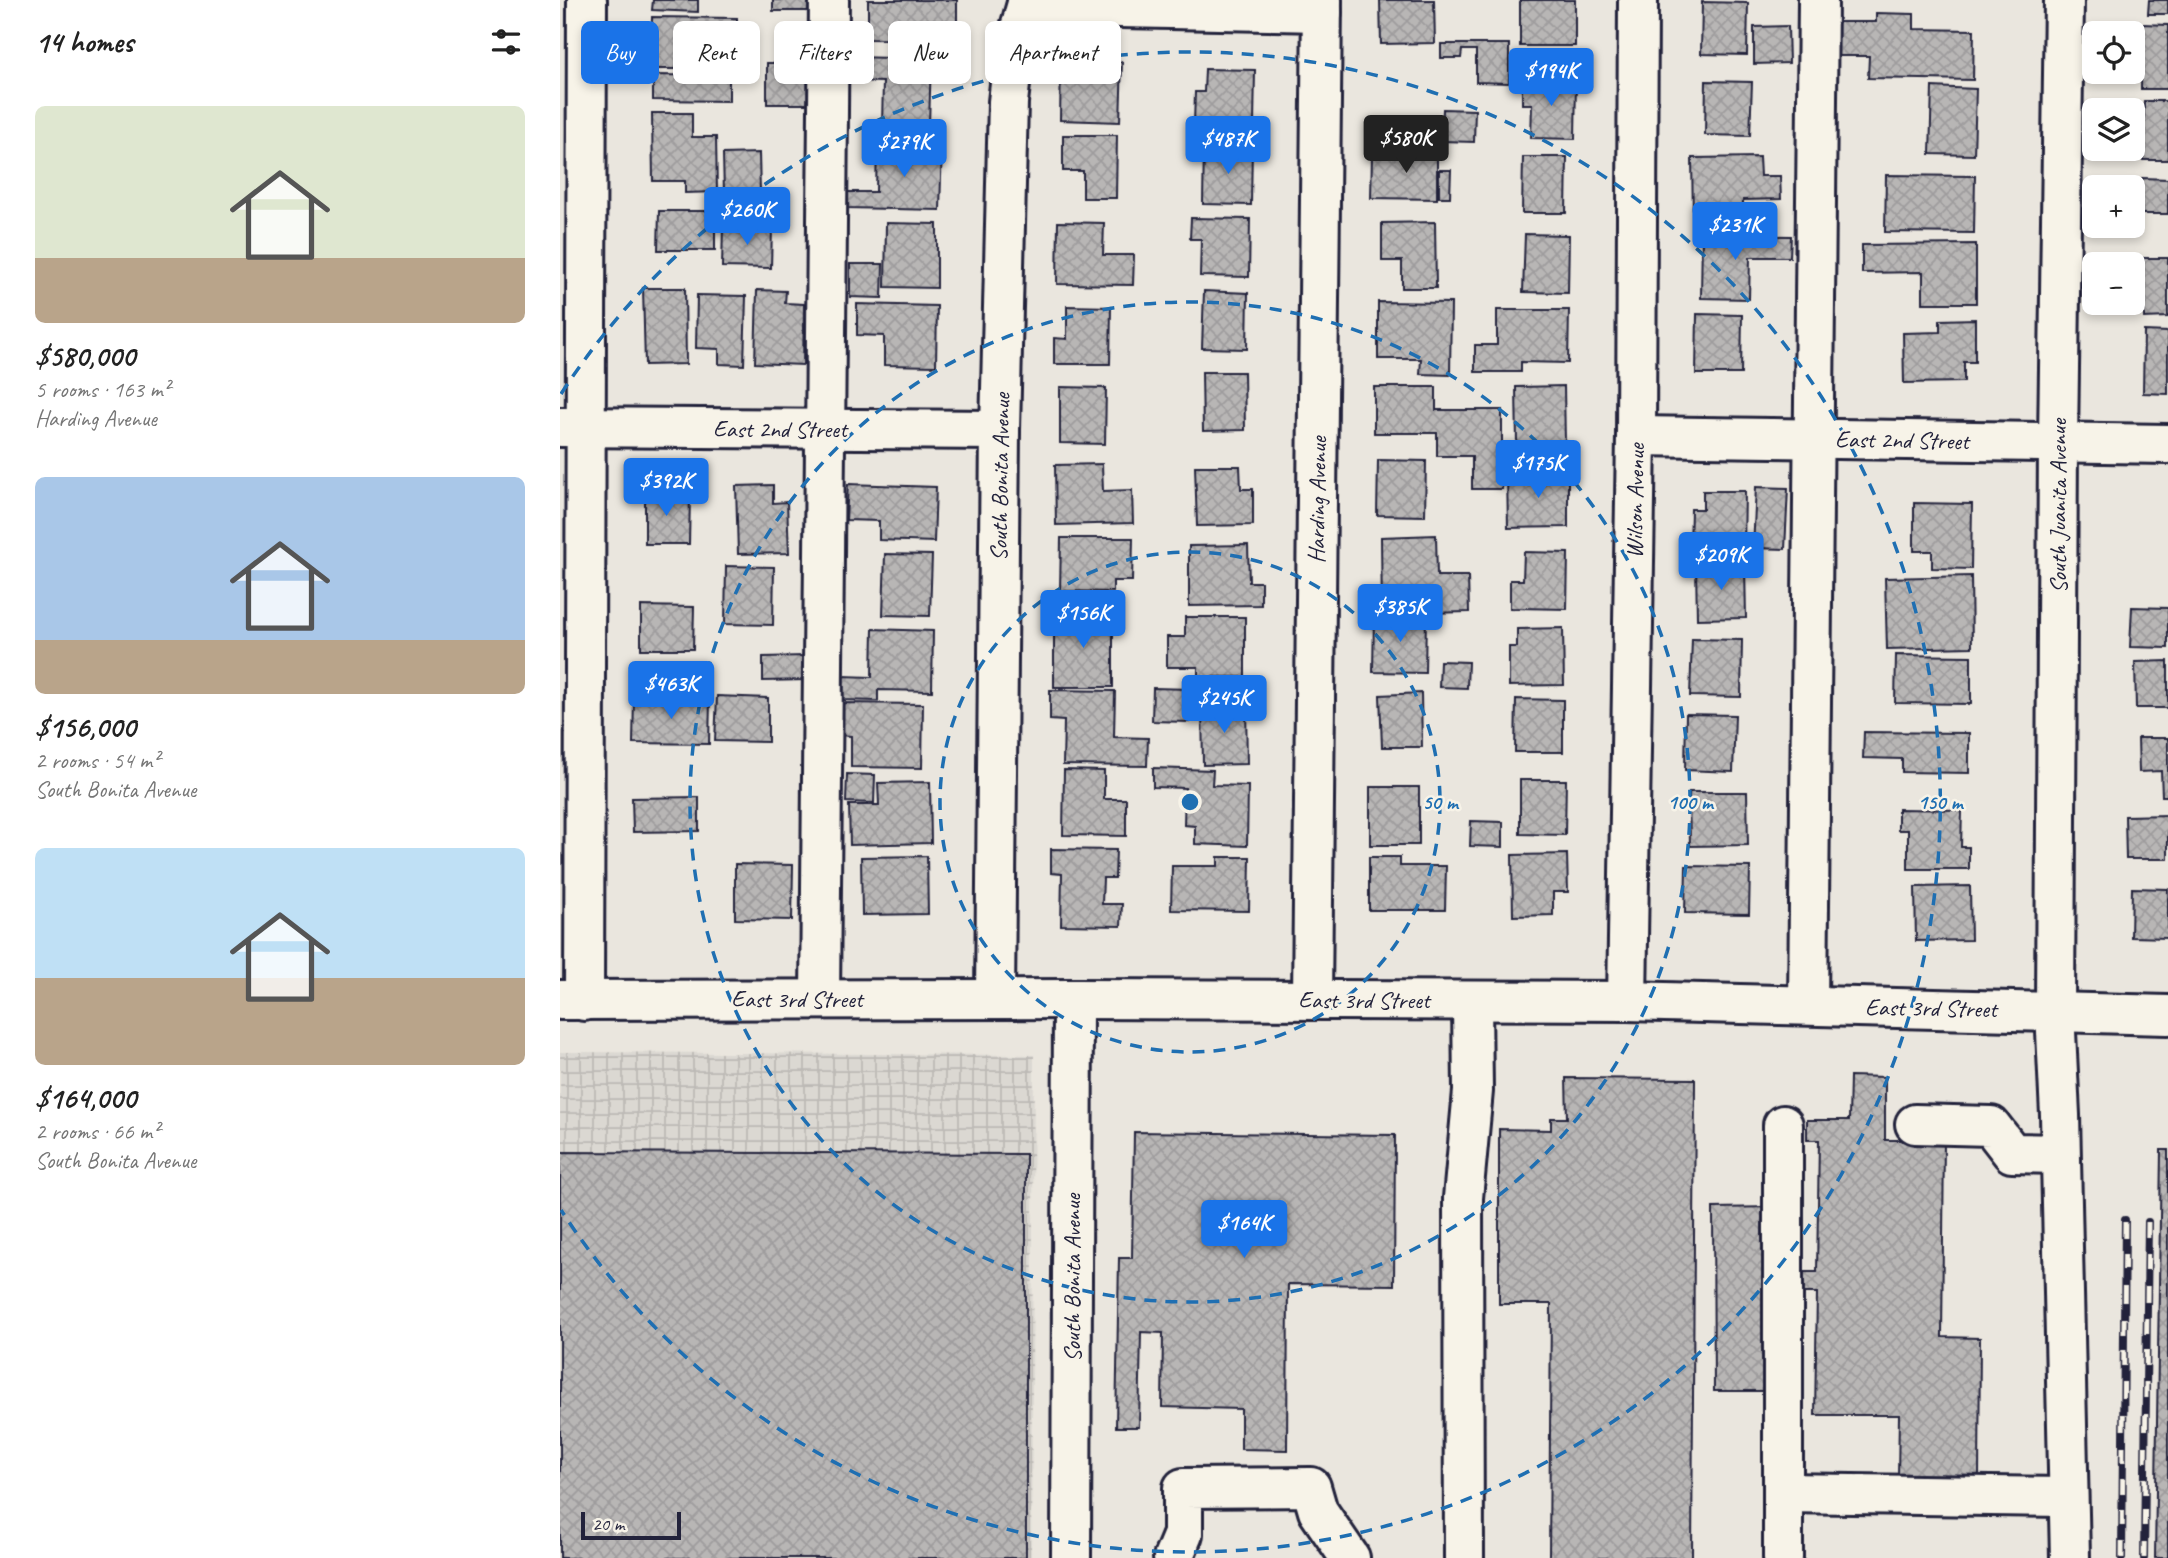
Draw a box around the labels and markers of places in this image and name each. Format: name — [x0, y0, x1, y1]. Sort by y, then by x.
pin: $194K — [1502, 48, 1600, 108]
pin: $487K — [1179, 116, 1277, 176]
pin: $580K — [1357, 116, 1455, 175]
pin: $279K — [855, 120, 953, 179]
pin: $260K — [698, 188, 796, 247]
pin: $231K — [1686, 202, 1784, 262]
pin: $175K — [1489, 440, 1587, 500]
pin: $392K — [617, 458, 715, 518]
pin: $209K — [1672, 532, 1770, 592]
pin: $385K — [1351, 584, 1449, 644]
pin: $156K — [1034, 590, 1132, 650]
pin: $463K — [622, 662, 720, 721]
pin: $245K — [1175, 676, 1273, 735]
centre of rings — [1178, 790, 1202, 814]
pin: $164K — [1195, 1200, 1293, 1260]

